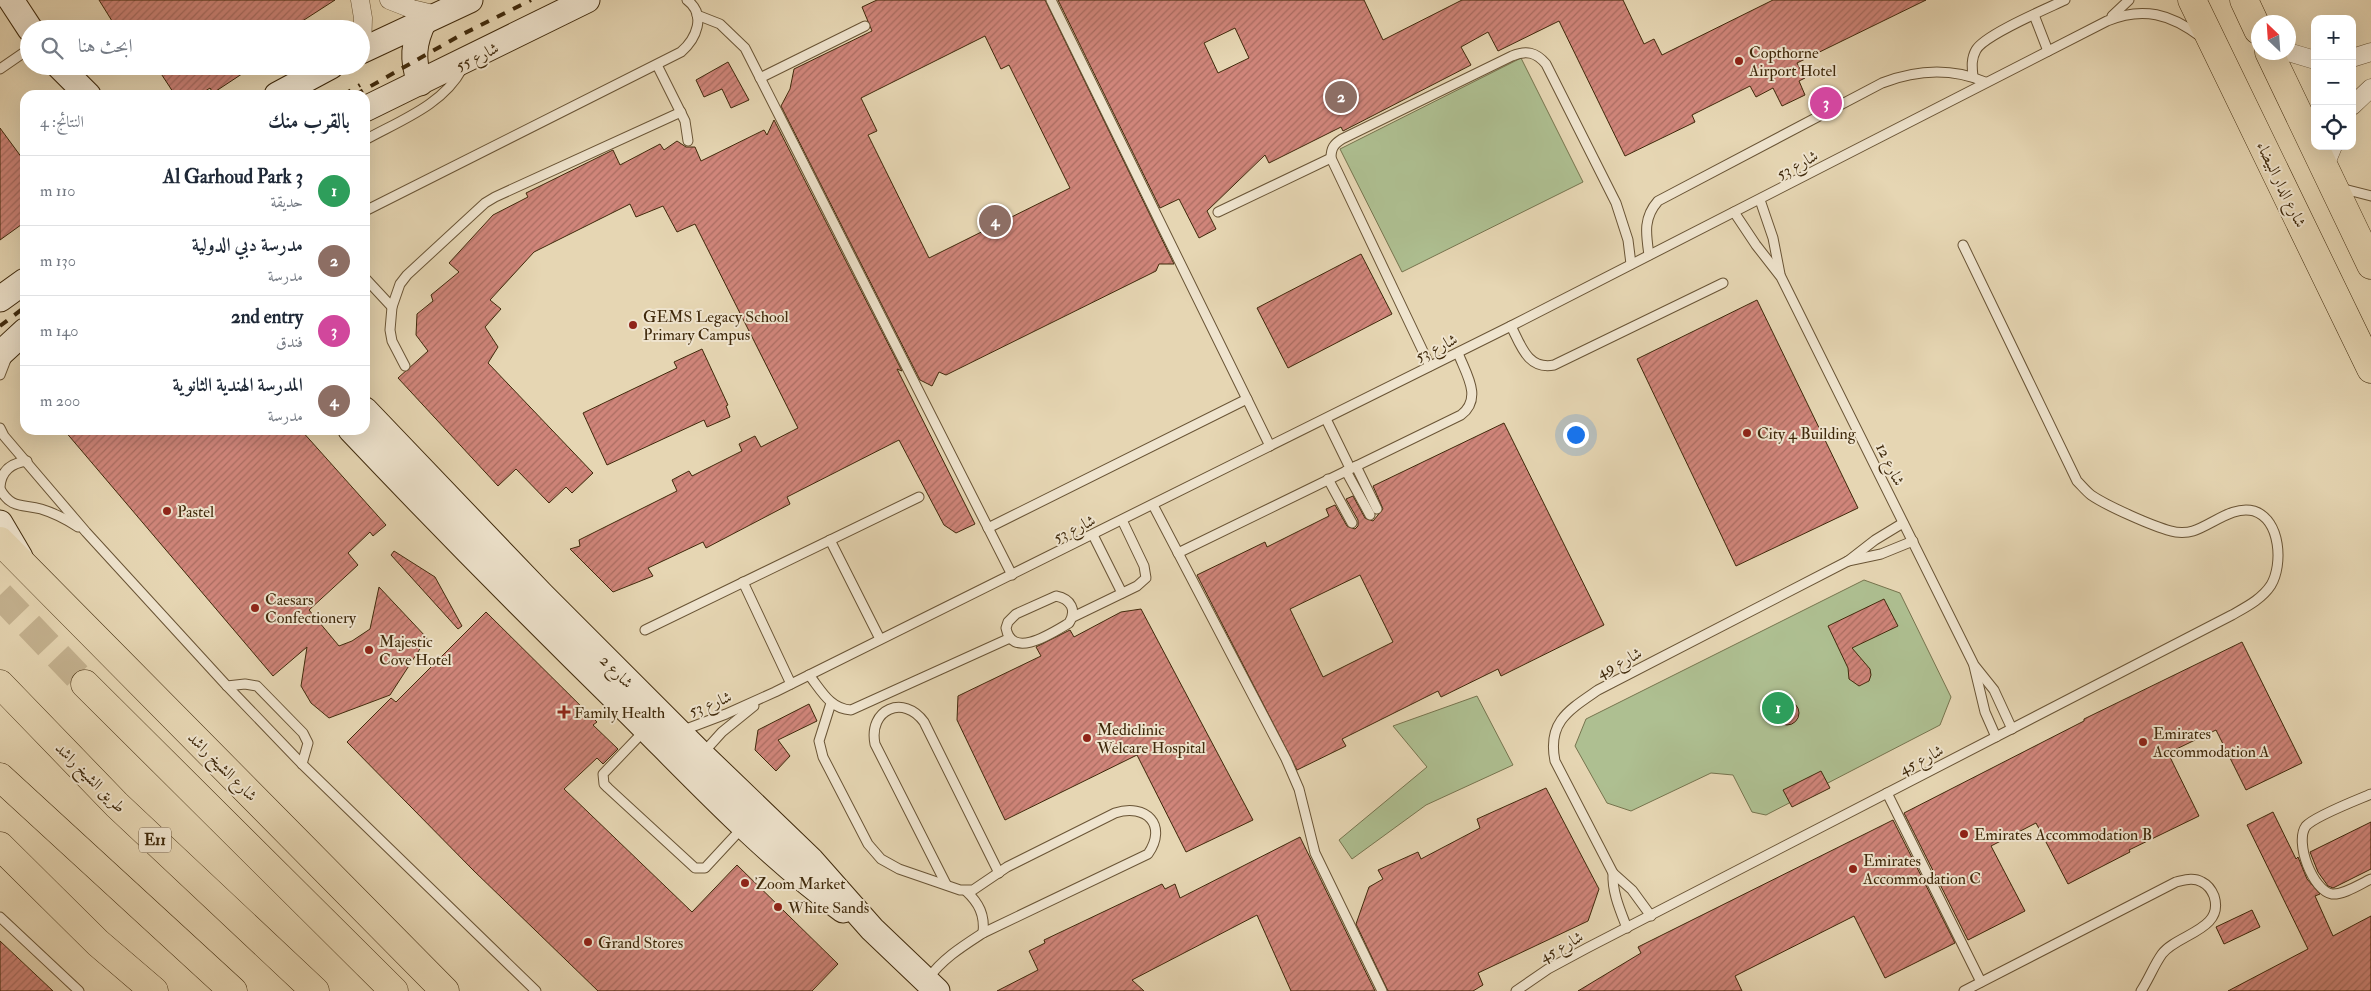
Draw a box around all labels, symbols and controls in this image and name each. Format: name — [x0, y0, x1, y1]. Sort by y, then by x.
north arrow — [2251, 15, 2296, 60]
map controls — [2311, 15, 2356, 150]
button: + — [2311, 15, 2356, 60]
search box — [20, 20, 370, 75]
icon: search — [38, 34, 66, 62]
text: ابحث هنا — [78, 34, 133, 58]
street label: شارع 55 — [453, 38, 503, 78]
place label: Copthorne Airport Hotel — [1748, 43, 1836, 82]
marker: Copthorne Airport Hotel — [1733, 55, 1745, 67]
button: − — [2311, 60, 2356, 105]
pin: 2 — [1325, 78, 1357, 116]
pin: 3 — [1810, 84, 1842, 122]
button: locate — [2311, 105, 2356, 150]
text: بالقرب منك — [268, 108, 350, 135]
text: النتائج: 4 — [40, 112, 84, 132]
street label: شارع الدار البيضاء — [2249, 138, 2311, 232]
street label: شارع 53 — [1773, 146, 1823, 187]
text: Al Garhoud Park 3 — [163, 165, 303, 189]
text: 110 m — [40, 181, 75, 201]
text: 1 — [331, 181, 337, 201]
text: حديقة — [271, 192, 303, 212]
pin: 4 — [979, 202, 1011, 240]
text: مدرسة دبي الدولية — [192, 233, 303, 257]
text: 130 m — [40, 251, 76, 271]
text: 2 — [330, 251, 338, 271]
text: مدرسة — [268, 266, 303, 286]
text: 2nd entry — [231, 305, 303, 329]
place label: GEMS Legacy School Primary Campus — [643, 307, 788, 346]
marker: GEMS Legacy School Primary Campus — [627, 319, 639, 331]
text: 140 m — [40, 321, 78, 341]
text: 3 — [331, 321, 337, 341]
street label: شارع 53 — [1412, 329, 1462, 369]
text: فندق — [276, 332, 303, 352]
text: المدرسة الهندية الثانوية — [173, 373, 303, 397]
text: 200 m — [40, 391, 80, 411]
text: 4 — [330, 391, 338, 411]
text: مدرسة — [268, 406, 303, 426]
your location — [1563, 422, 1589, 448]
place label: City 4 Building — [1757, 424, 1857, 444]
marker: City 4 Building — [1741, 427, 1753, 439]
street label: شارع 12 — [1869, 440, 1909, 490]
place label: Pastel — [177, 502, 214, 522]
marker: Pastel — [161, 505, 173, 517]
street label: شارع 53 — [1050, 510, 1100, 550]
place label: Caesars Confectionery — [265, 590, 357, 628]
marker: Caesars Confectionery — [249, 602, 261, 614]
place label: Majestic Cove Hotel — [379, 632, 452, 670]
street label: شارع 49 — [1594, 643, 1647, 685]
marker: Majestic Cove Hotel — [363, 644, 375, 656]
street label: شارع 2 — [593, 651, 637, 695]
street label: شارع 53 — [686, 687, 736, 724]
pin: 1 — [1762, 689, 1794, 727]
place label: Family Health — [574, 703, 666, 723]
marker: Family Health — [558, 706, 570, 718]
place label: Mediclinic Welcare Hospital — [1096, 720, 1206, 759]
place label: Emirates Accommodation A — [2152, 724, 2269, 762]
street label: شارع الشيخ راشد — [180, 728, 261, 809]
marker: Mediclinic Welcare Hospital — [1081, 732, 1093, 744]
marker: Emirates Accommodation A — [2137, 736, 2149, 748]
street label: طريق الشيخ راشد — [48, 738, 130, 820]
street label: شارع 45 — [1896, 740, 1948, 782]
place label: Emirates Accommodation B — [1974, 825, 2152, 845]
road number: E11 — [139, 828, 171, 852]
marker: Emirates Accommodation B — [1958, 828, 1970, 840]
place label: Emirates Accommodation C — [1862, 851, 1981, 889]
marker: Emirates Accommodation C — [1847, 863, 1859, 875]
place label: Zoom Market — [755, 874, 845, 894]
marker: Zoom Market — [739, 877, 751, 889]
place label: White Sands — [787, 898, 869, 918]
marker: White Sands — [772, 901, 784, 913]
street label: شارع 45 — [1536, 927, 1588, 970]
place label: Grand Stores — [598, 933, 683, 953]
marker: Grand Stores — [582, 936, 594, 948]

